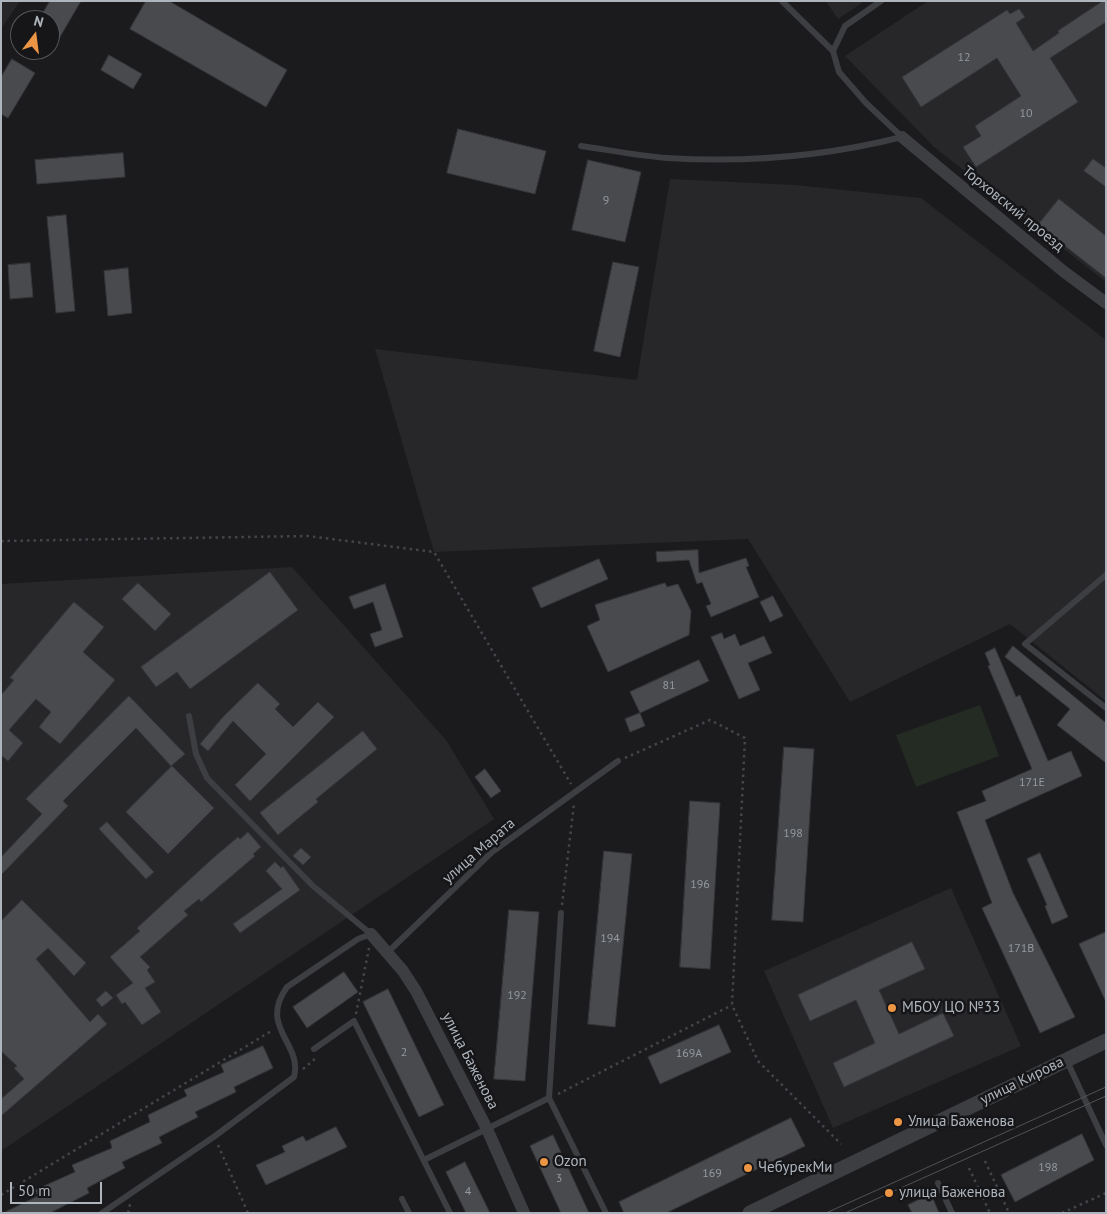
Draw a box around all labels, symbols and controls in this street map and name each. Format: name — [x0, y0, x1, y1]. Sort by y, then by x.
north arrow — [10, 10, 60, 60]
text: N — [32, 12, 45, 31]
house number: 12 — [957, 51, 971, 65]
house number: 10 — [1019, 107, 1033, 121]
street label: Торховский проезд — [958, 162, 1068, 256]
house number: 9 — [603, 194, 609, 208]
house number: 81 — [662, 679, 676, 693]
house number: 171Е — [1019, 776, 1045, 790]
street label: улица Марата — [439, 815, 519, 887]
house number: 198 — [783, 827, 803, 841]
house number: 196 — [690, 878, 710, 892]
house number: 194 — [600, 932, 620, 946]
house number: 171В — [1008, 942, 1034, 956]
house number: 192 — [507, 989, 527, 1003]
place label: МБОУ ЦО №33 — [902, 999, 1000, 1017]
marker: МБОУ ЦО №33 — [886, 1002, 898, 1014]
street label: улица Баженова — [438, 1010, 502, 1112]
house number: 2 — [401, 1046, 407, 1060]
house number: 169А — [676, 1047, 702, 1061]
street label: улица Кирова — [977, 1053, 1067, 1109]
place label: Улица Баженова — [908, 1113, 1014, 1131]
marker: Улица Баженова — [892, 1116, 904, 1128]
place label: Ozon — [554, 1153, 587, 1171]
marker: Ozon — [538, 1156, 550, 1168]
place label: ЧебурекМи — [758, 1159, 833, 1177]
house number: 198 — [1038, 1161, 1058, 1175]
marker: ЧебурекМи — [742, 1162, 754, 1174]
house number: 169 — [702, 1167, 722, 1181]
scale bar — [12, 1172, 105, 1204]
house number: 3 — [556, 1172, 562, 1186]
text: 50 m — [18, 1181, 51, 1200]
place label: улица Баженова — [899, 1184, 1005, 1202]
house number: 4 — [465, 1185, 471, 1199]
marker: улица Баженова — [883, 1187, 895, 1199]

